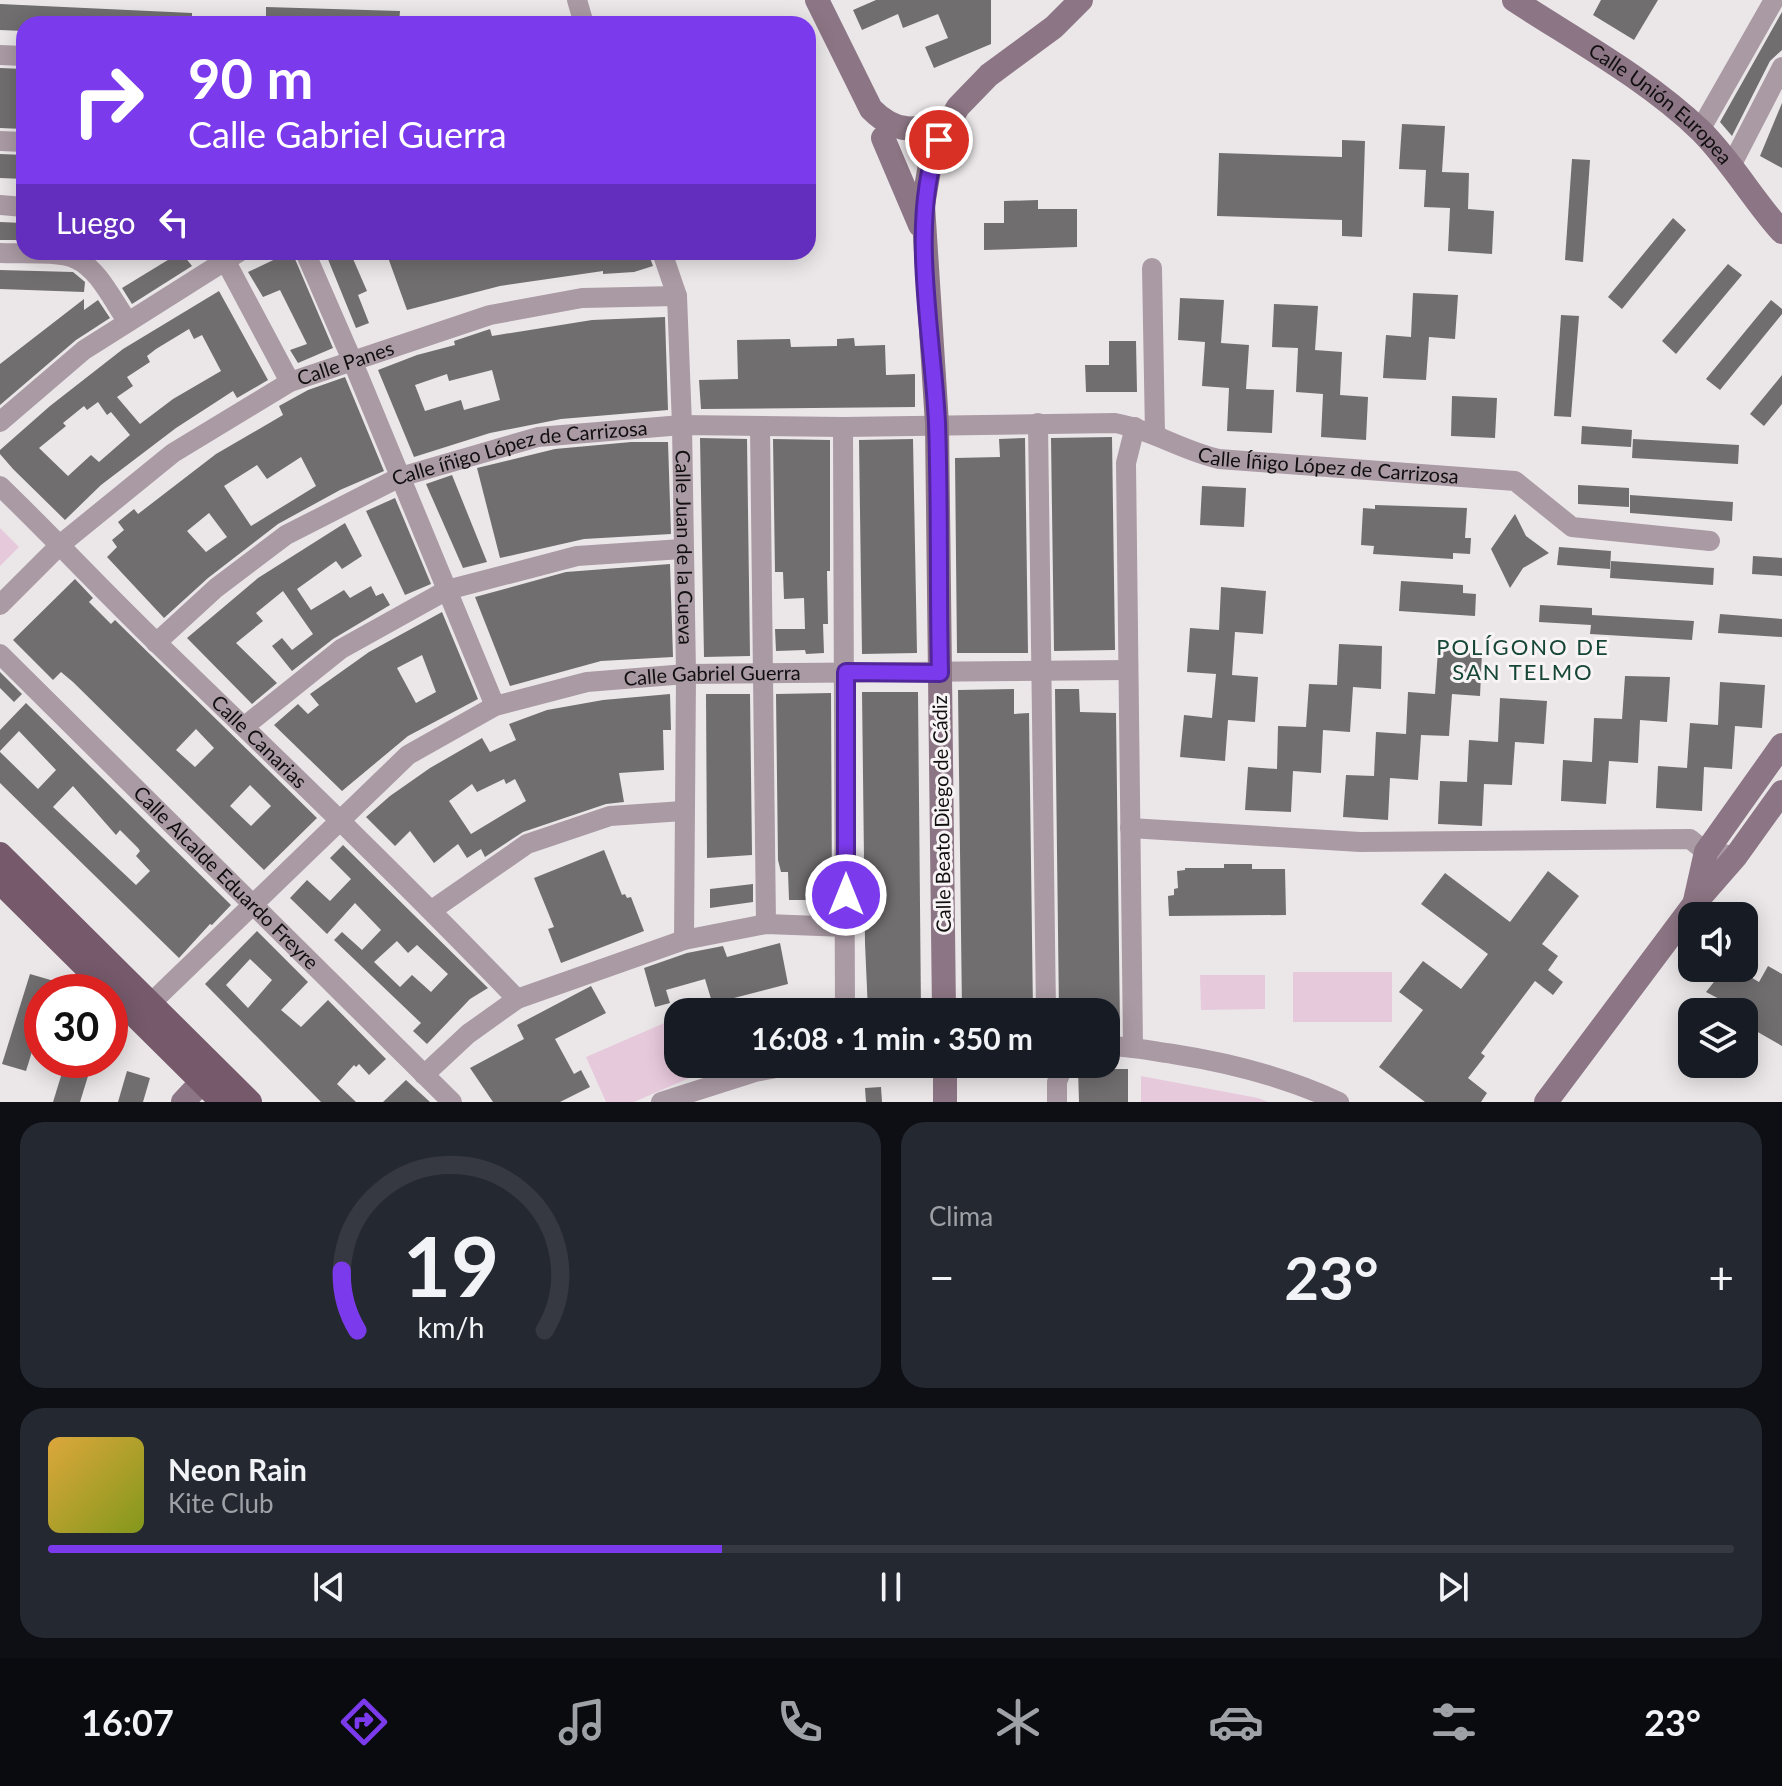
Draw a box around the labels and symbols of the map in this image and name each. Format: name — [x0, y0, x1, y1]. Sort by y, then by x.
street label: Calle Unión Europea — [1585, 37, 1738, 169]
pin — [905, 106, 973, 174]
street label: Calle Panes — [294, 335, 397, 390]
street label: Calle íñigo López de Carrizosa — [387, 415, 648, 490]
street label: Calle Íñigo López de Carrizosa — [1195, 441, 1460, 488]
street label: Calle Juan de la Cueva — [671, 450, 699, 645]
district label: POLÍGONO DE SAN TELMO — [1436, 633, 1610, 685]
street label: Calle Gabriel Guerra — [623, 660, 801, 690]
street label: Calle Canarias — [207, 689, 313, 793]
street label: Calle Beato Diego de Cádiz — [927, 695, 955, 933]
street label: Calle Alcalde Eduardo Freyre — [129, 780, 324, 974]
position arrow — [804, 853, 888, 937]
speed limit sign: 30 — [24, 974, 128, 1078]

